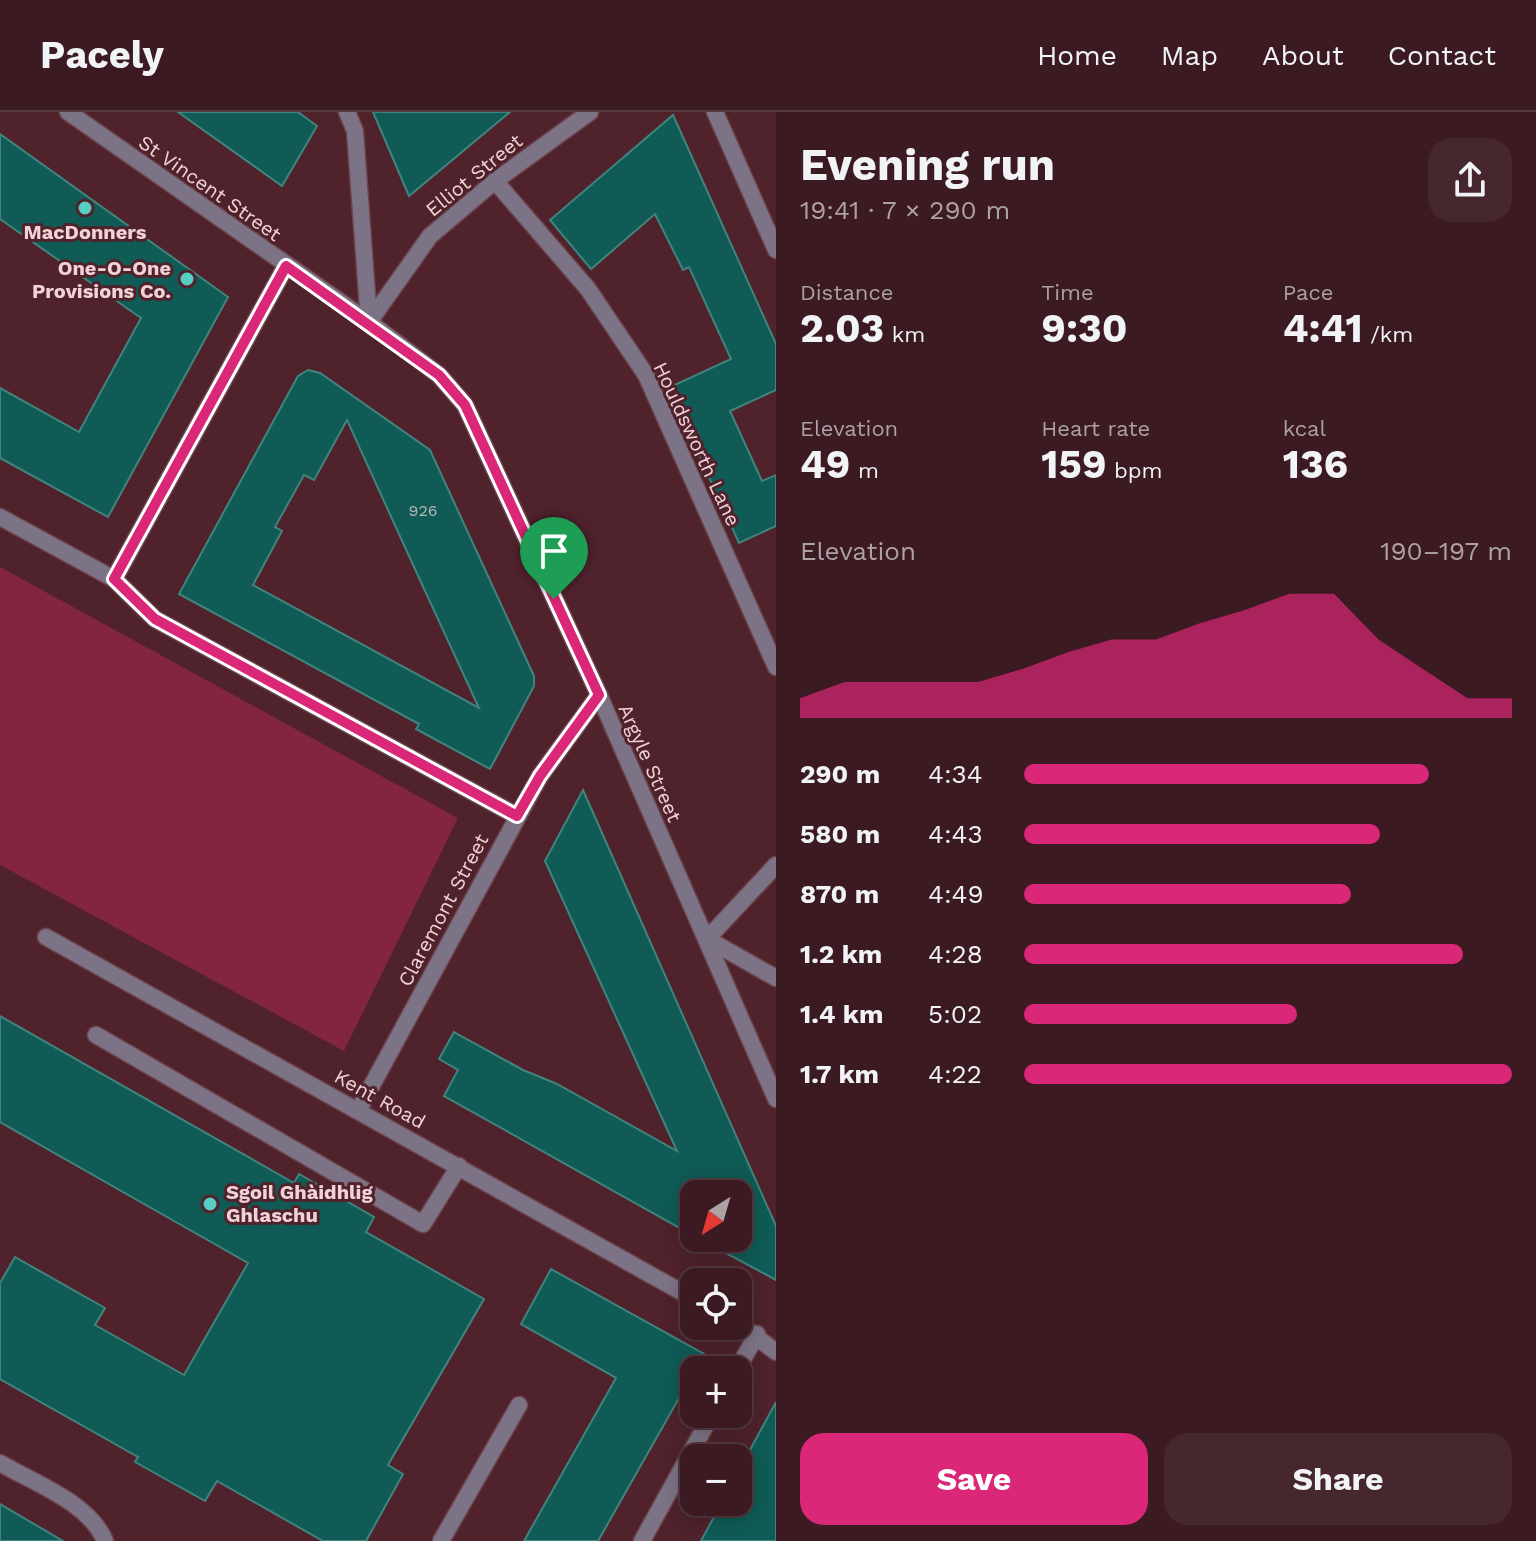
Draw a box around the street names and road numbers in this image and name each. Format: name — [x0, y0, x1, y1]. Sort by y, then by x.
street label: Elliot Street — [421, 128, 528, 221]
street label: St Vincent Street — [134, 130, 286, 246]
street label: Houldsworth Lane — [648, 358, 746, 530]
street label: Argyle Street — [613, 700, 687, 826]
street label: Claremont Street — [393, 829, 494, 990]
street label: Kent Road — [330, 1064, 430, 1134]

